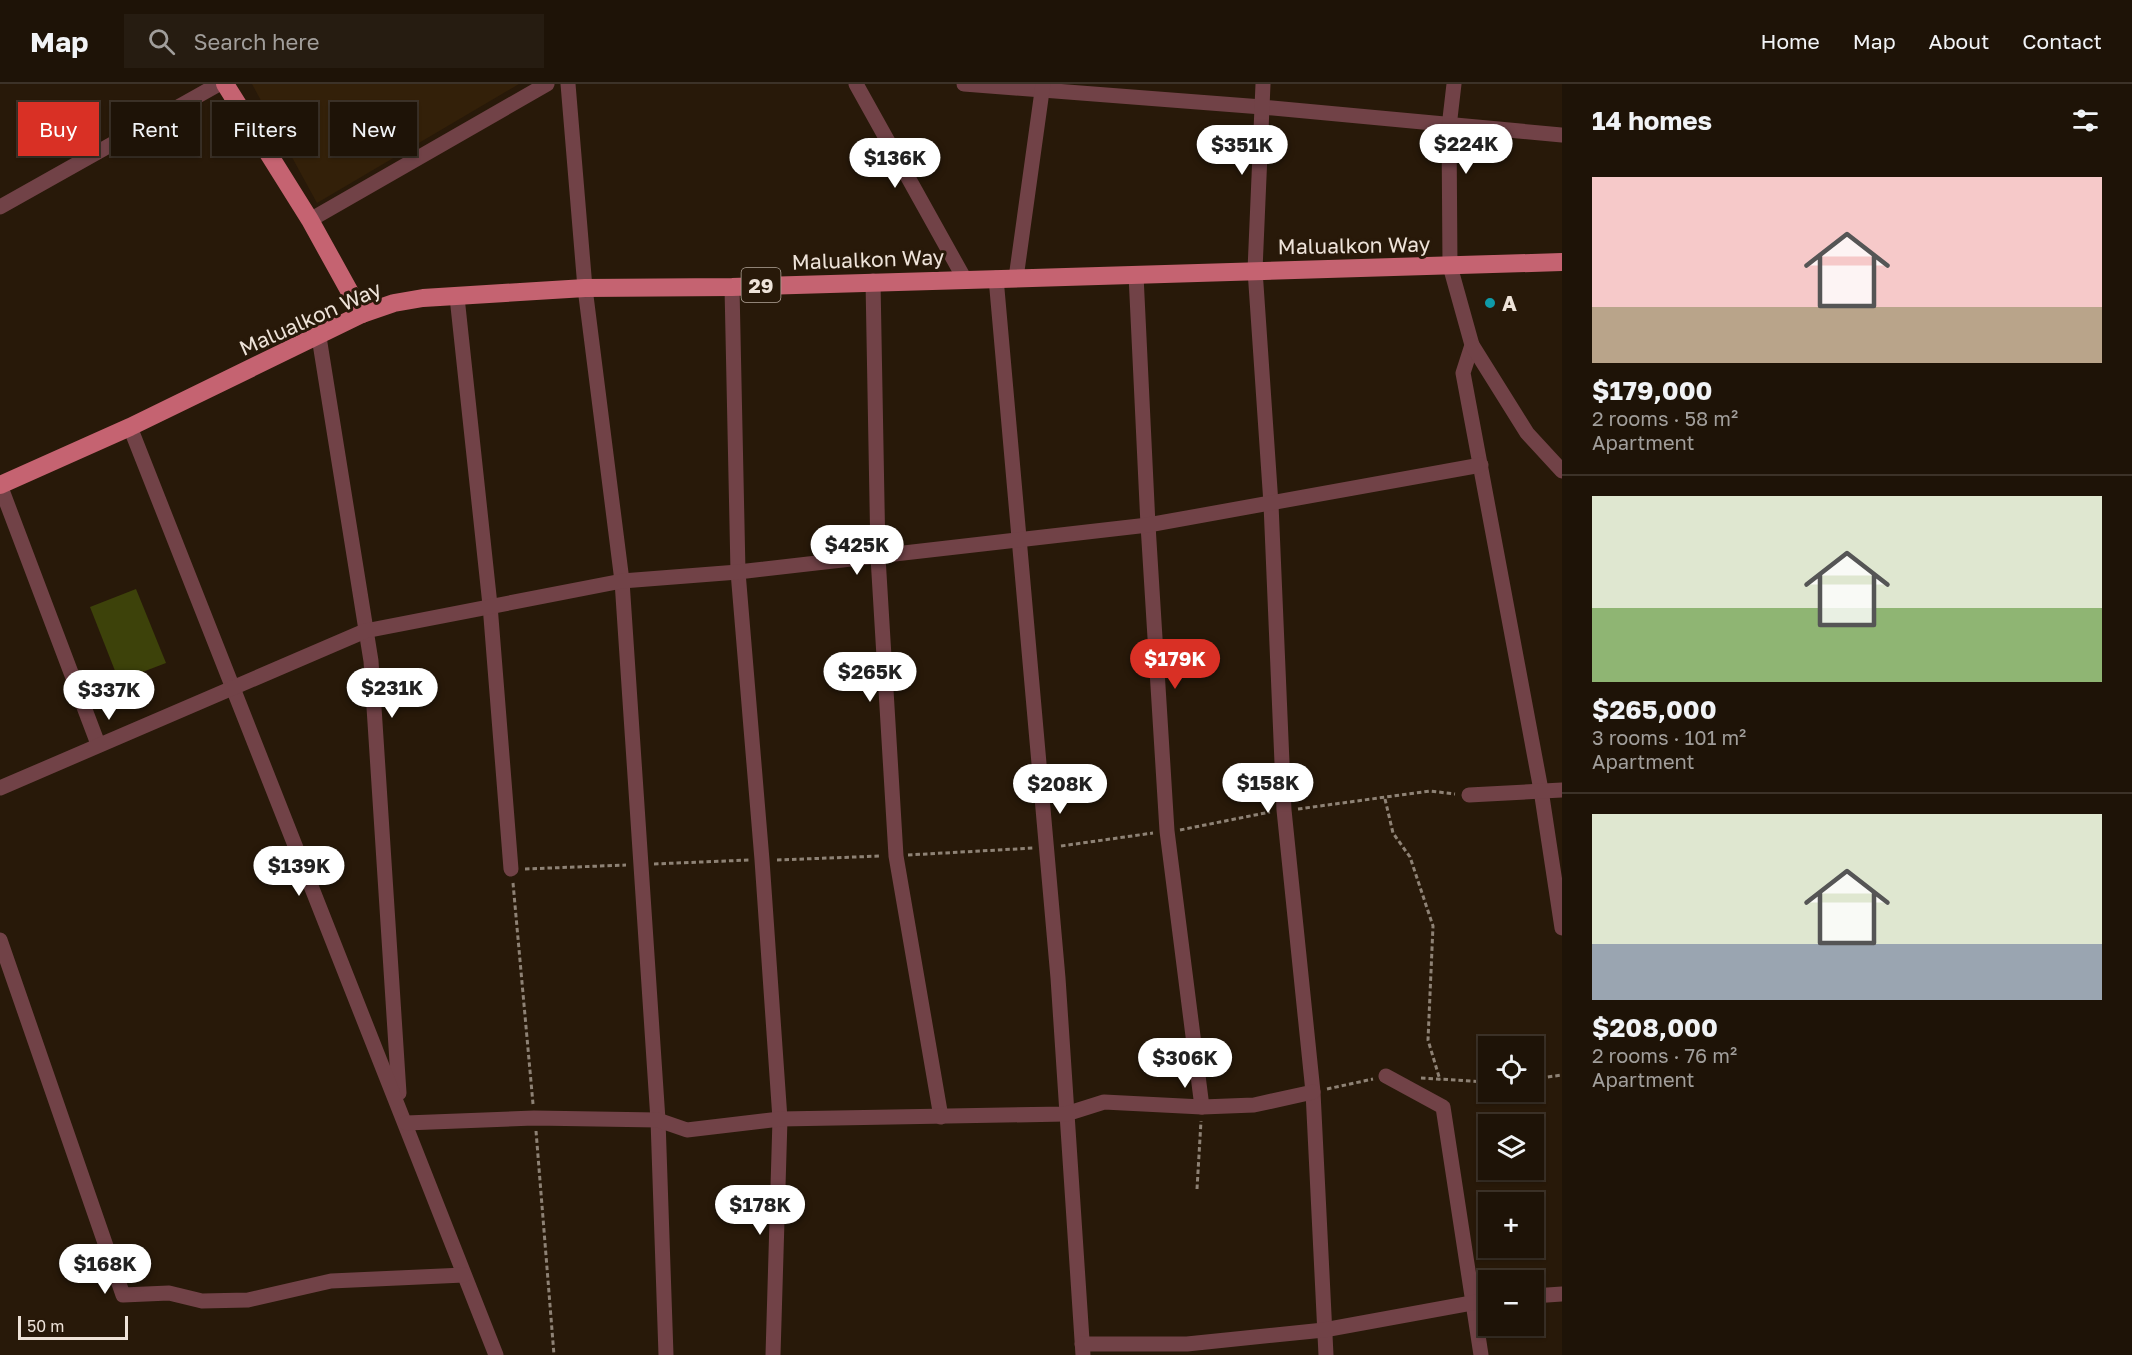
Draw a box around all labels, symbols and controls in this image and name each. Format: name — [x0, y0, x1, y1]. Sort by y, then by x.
search box — [124, 14, 544, 68]
text: Map — [30, 25, 88, 58]
icon: search — [145, 25, 178, 58]
text: Search here — [193, 28, 319, 55]
text: Home — [1760, 28, 1820, 54]
text: Map — [1853, 28, 1896, 54]
text: About — [1929, 28, 1989, 54]
text: Contact — [2022, 28, 2102, 54]
chip: Buy — [18, 102, 99, 156]
chip: Rent — [111, 102, 200, 156]
chip: Filters — [212, 102, 318, 156]
chip: New — [330, 102, 417, 156]
icon: filters — [2069, 104, 2102, 137]
text: 14 homes — [1592, 105, 1712, 136]
pin: $224K — [1424, 124, 1508, 175]
pin: $351K — [1200, 125, 1284, 176]
text: $224K — [1434, 131, 1498, 155]
text: $351K — [1211, 132, 1273, 156]
pin: $136K — [853, 138, 937, 189]
text: $136K — [863, 145, 927, 169]
icon: home — [1793, 216, 1901, 324]
street label: Malualkon Way — [1277, 231, 1431, 259]
street label: Malualkon Way — [791, 243, 945, 275]
road number: 29 — [742, 268, 780, 302]
street label: Malualkon Way — [235, 275, 385, 361]
place label: A — [1502, 290, 1517, 316]
marker: A — [1483, 296, 1497, 310]
text: $179,000 — [1592, 375, 1713, 406]
text: 2 rooms · 58 m² — [1592, 406, 1738, 430]
text: Apartment — [1592, 430, 1695, 454]
pin: $425K — [815, 525, 899, 576]
text: $425K — [825, 532, 889, 556]
icon: home — [1793, 535, 1901, 643]
pin: $179K — [1133, 639, 1217, 690]
text: $179K — [1144, 646, 1206, 670]
pin: $265K — [828, 652, 912, 703]
text: $265K — [838, 659, 903, 683]
pin: $231K — [350, 668, 434, 719]
pin: $337K — [67, 670, 151, 721]
text: $231K — [361, 675, 423, 699]
text: $337K — [77, 677, 141, 701]
text: $265,000 — [1592, 694, 1717, 725]
text: 3 rooms · 101 m² — [1592, 725, 1746, 749]
text: Apartment — [1592, 749, 1695, 773]
pin: $158K — [1226, 763, 1310, 814]
pin: $208K — [1018, 764, 1102, 815]
text: $158K — [1236, 770, 1300, 794]
text: $208K — [1027, 771, 1093, 795]
pin: $139K — [257, 846, 341, 897]
text: $139K — [267, 853, 331, 877]
icon: home — [1793, 853, 1901, 961]
text: $208,000 — [1592, 1012, 1718, 1043]
map controls — [1478, 1036, 1544, 1336]
button: locate — [1478, 1036, 1544, 1102]
pin: $306K — [1143, 1038, 1227, 1089]
text: 2 rooms · 76 m² — [1592, 1043, 1737, 1067]
text: $306K — [1152, 1045, 1218, 1069]
text: Apartment — [1592, 1067, 1695, 1091]
button: layers — [1478, 1114, 1544, 1180]
pin: $178K — [718, 1185, 802, 1236]
text: $178K — [729, 1192, 791, 1216]
button: + — [1478, 1192, 1544, 1258]
pin: $168K — [63, 1244, 147, 1295]
text: $168K — [73, 1251, 137, 1275]
button: − — [1478, 1270, 1544, 1336]
scale bar — [18, 1313, 128, 1340]
text: 50 m — [27, 1316, 64, 1336]

